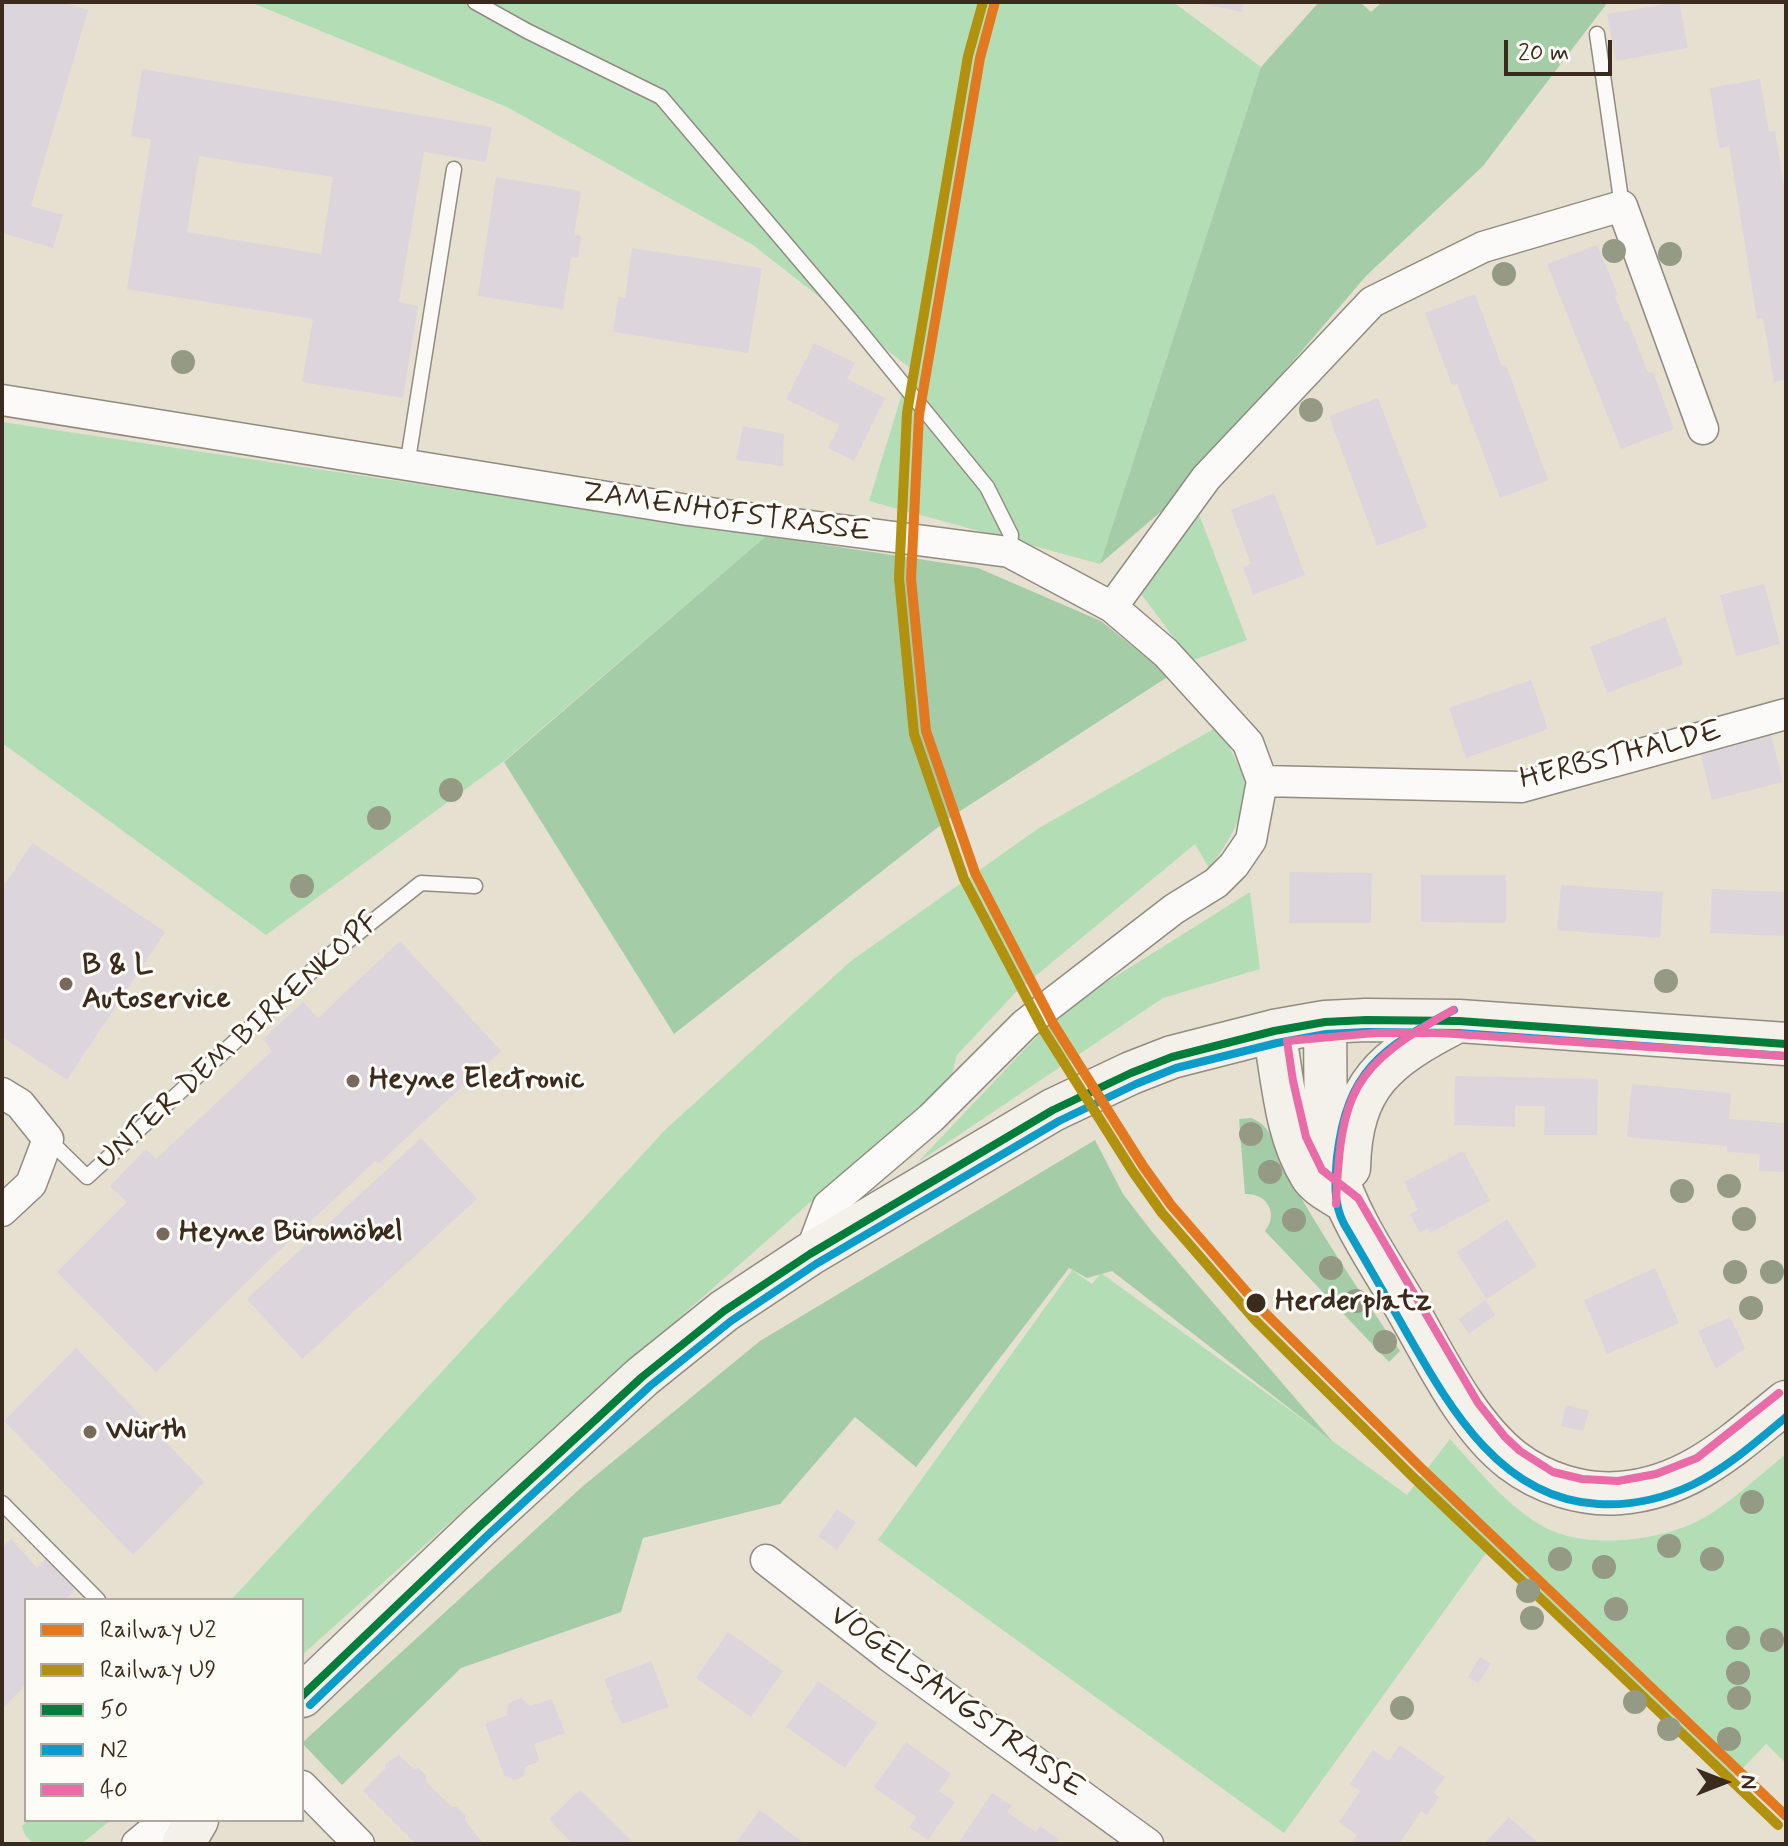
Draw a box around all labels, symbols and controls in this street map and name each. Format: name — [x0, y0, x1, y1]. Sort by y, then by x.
scale bar — [1508, 24, 1616, 74]
text: 20 m — [1518, 38, 1569, 69]
street label: ZAMENHOFSTRASSE — [579, 476, 873, 552]
street label: HERBSTHALDE — [1516, 715, 1726, 799]
street label: UNTER DEM BIRKENKOPF — [90, 905, 388, 1179]
place label: B & L Autoservice — [82, 949, 231, 1020]
marker: B & L Autoservice — [57, 975, 75, 993]
place label: Heyne Electronic — [369, 1063, 585, 1099]
marker: Heyne Electronic — [344, 1072, 362, 1090]
place label: Heyne Büromöbel — [179, 1216, 403, 1252]
marker: Heyne Büromöbel — [154, 1225, 172, 1243]
place label: Herderplatz — [1275, 1285, 1432, 1321]
marker: Herderplatz — [1244, 1291, 1268, 1315]
place label: Würth — [106, 1414, 186, 1450]
marker: Würth — [81, 1423, 99, 1441]
legend — [24, 1598, 304, 1822]
street label: VOGELSANGSTRASSE — [822, 1599, 1090, 1807]
text: Railway U2 — [100, 1615, 216, 1646]
text: Railway U9 — [100, 1655, 216, 1686]
text: 50 — [100, 1695, 128, 1726]
text: N2 — [100, 1735, 128, 1766]
north arrow — [1684, 1742, 1764, 1822]
text: 40 — [100, 1775, 128, 1806]
text: N — [1734, 1775, 1762, 1789]

